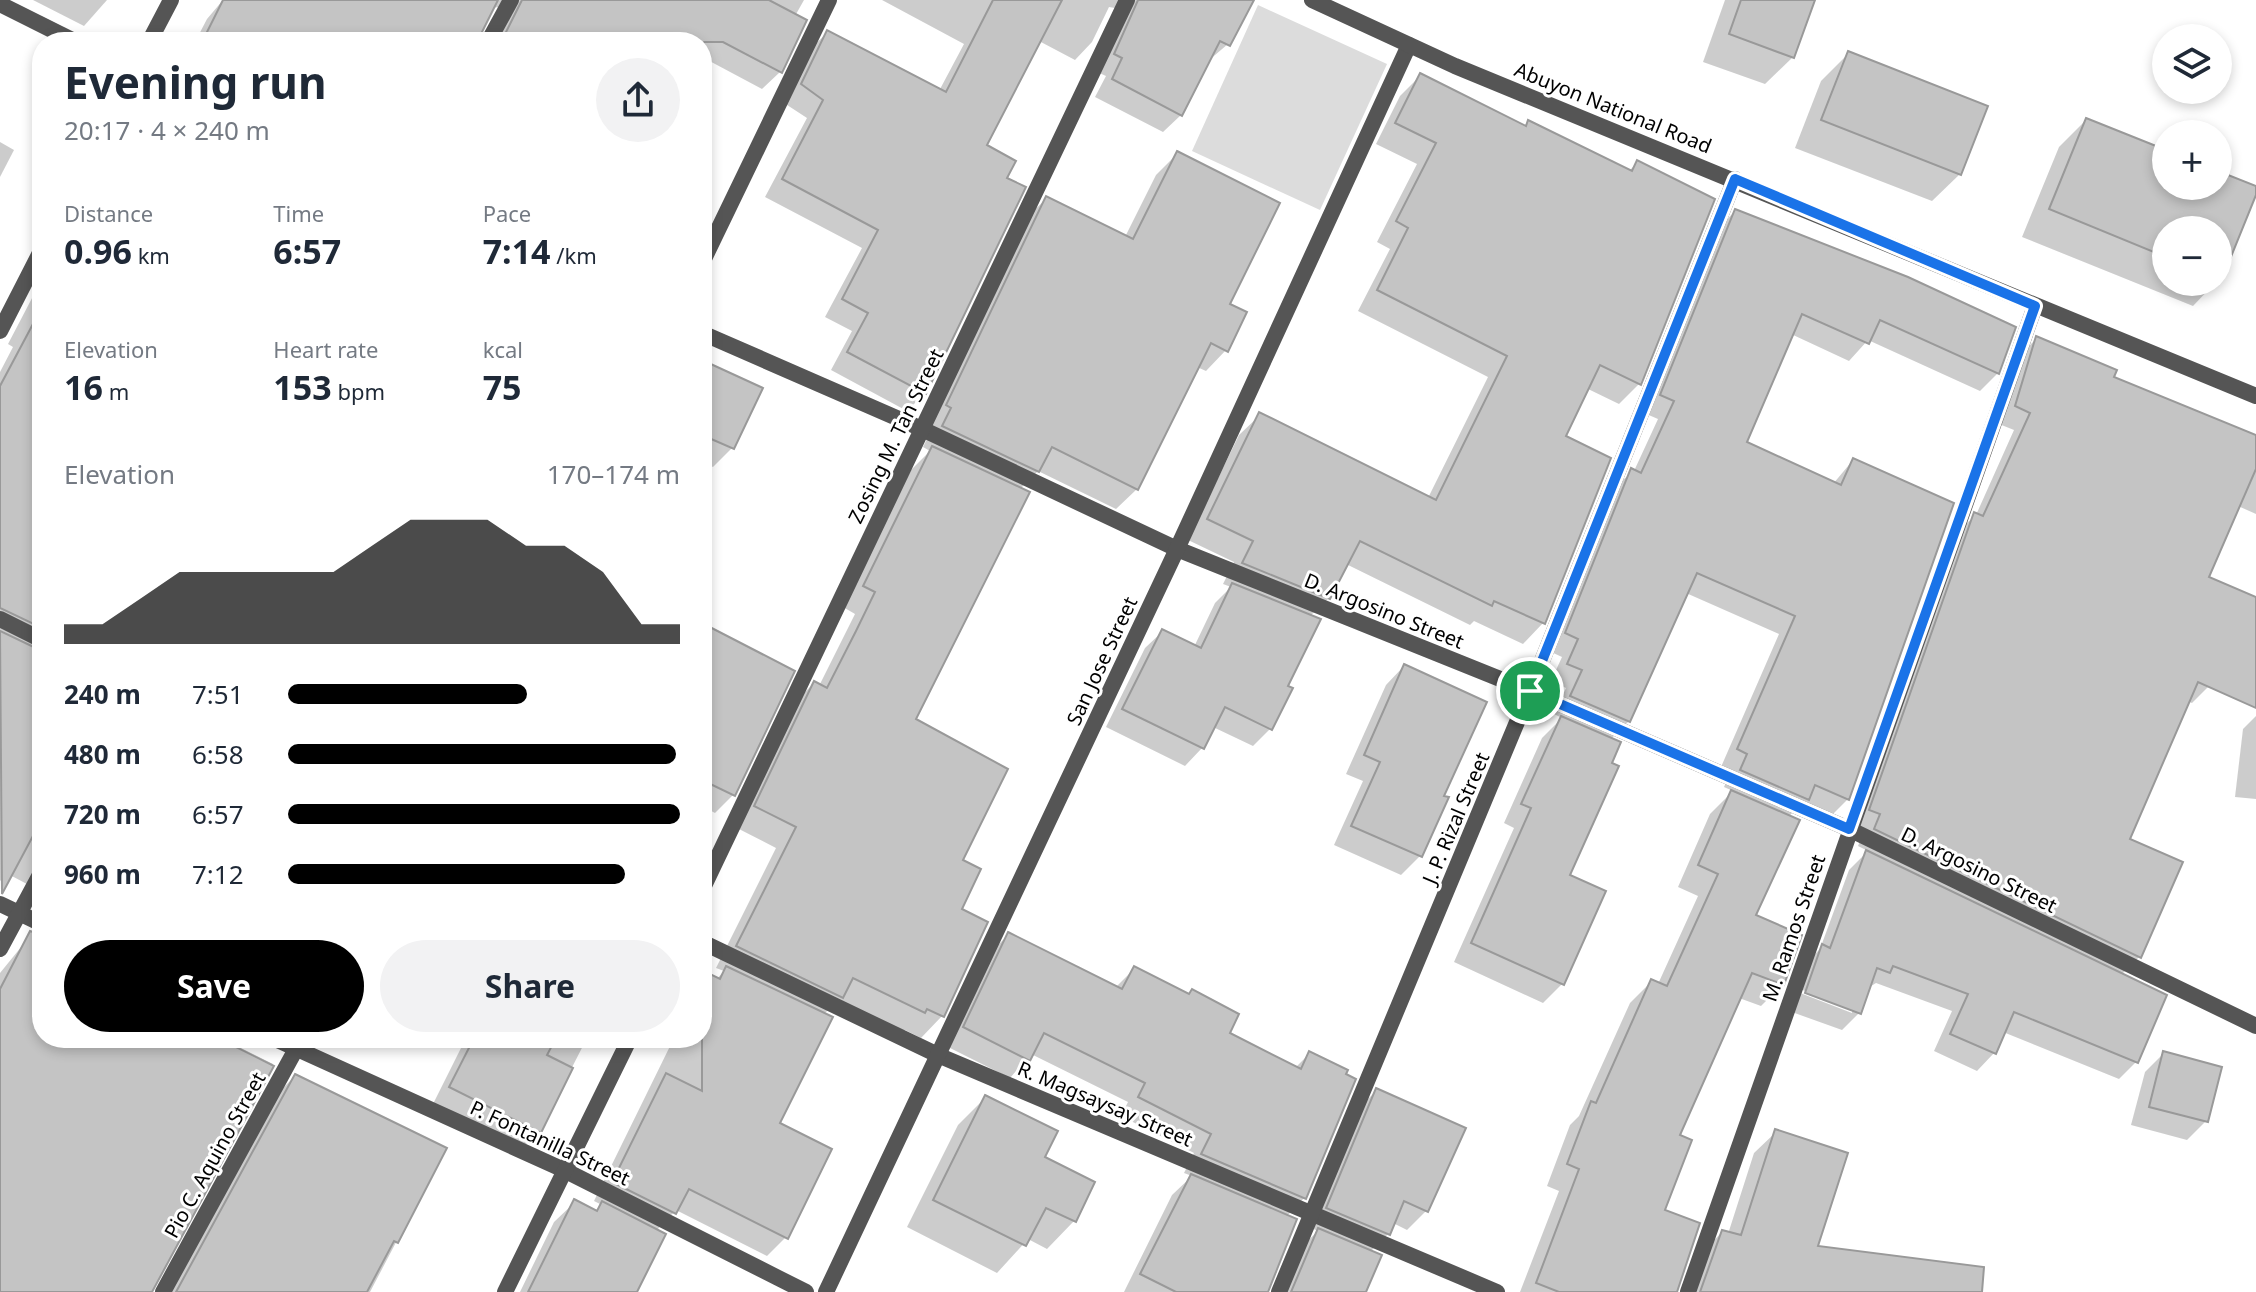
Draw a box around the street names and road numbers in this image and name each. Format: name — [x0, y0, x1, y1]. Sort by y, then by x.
street label: Abuyon National Road — [1511, 56, 1716, 159]
street label: Zosing M. Tan Street — [842, 344, 950, 528]
street label: D. Argosino Street — [1300, 566, 1468, 655]
street label: San Jose Street — [1060, 592, 1143, 730]
street label: J. P. Rizal Street — [1415, 748, 1495, 890]
street label: D. Argosino Street — [1897, 820, 2061, 919]
street label: M. Ramos Street — [1756, 851, 1831, 1005]
street label: R. Magsaysay Street — [1014, 1054, 1197, 1153]
street label: Pio C. Aquino Street — [158, 1067, 271, 1243]
street label: P. Fontanilla Street — [466, 1094, 635, 1191]

